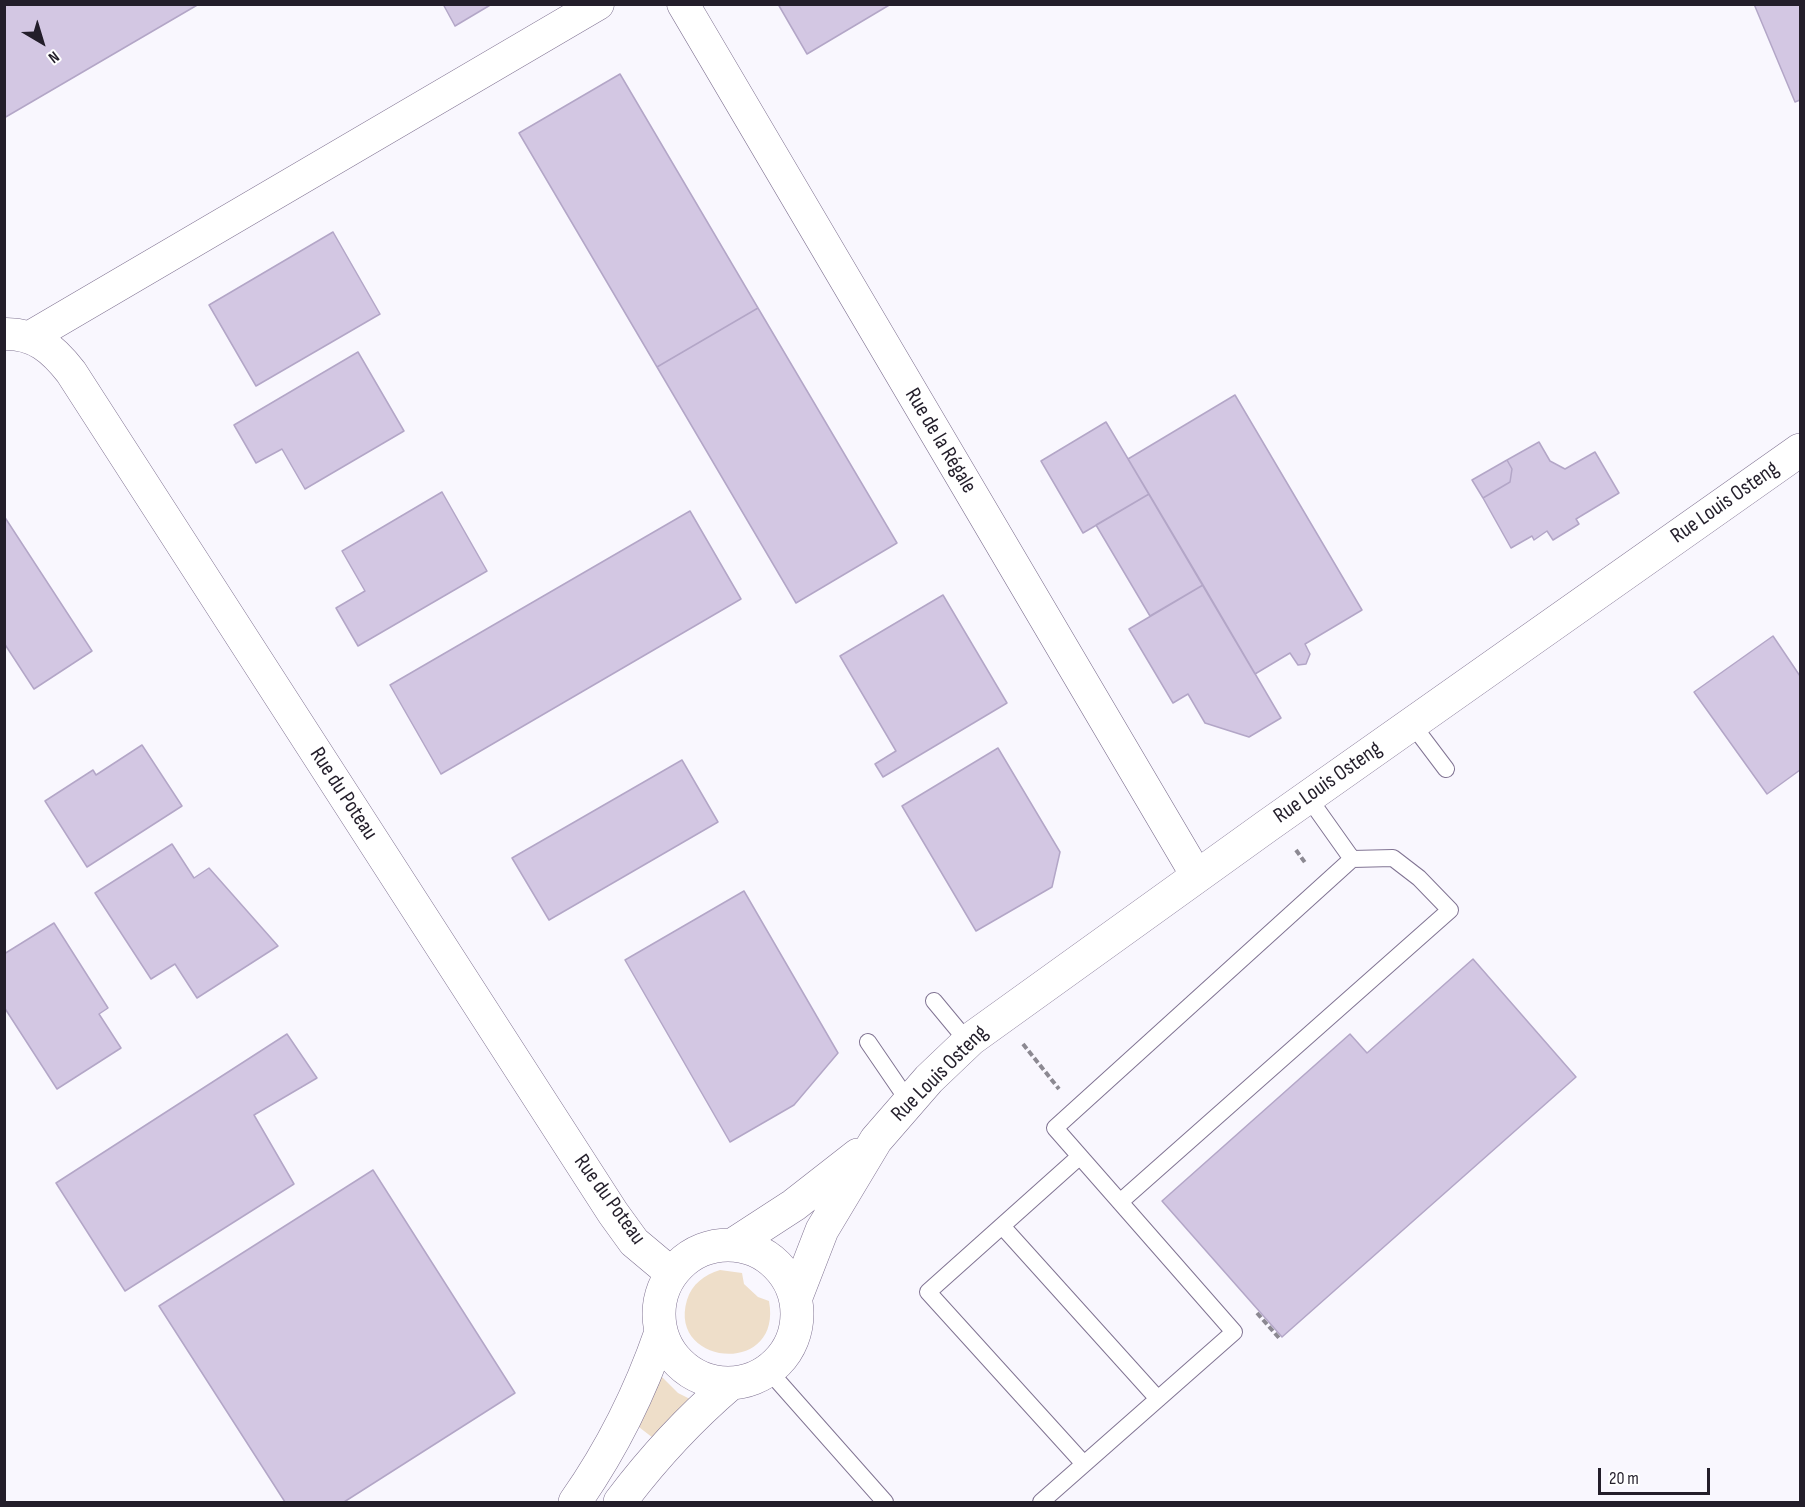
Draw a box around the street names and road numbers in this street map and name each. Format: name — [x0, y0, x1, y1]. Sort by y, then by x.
street label: Rue de la Régale — [898, 384, 982, 498]
street label: Rue Louis Osteng — [1666, 456, 1784, 550]
street label: Rue Louis Osteng — [1269, 736, 1387, 830]
street label: Rue du Poteau — [303, 743, 383, 845]
street label: Rue Louis Osteng — [886, 1020, 994, 1128]
street label: Rue du Poteau — [567, 1150, 651, 1250]

